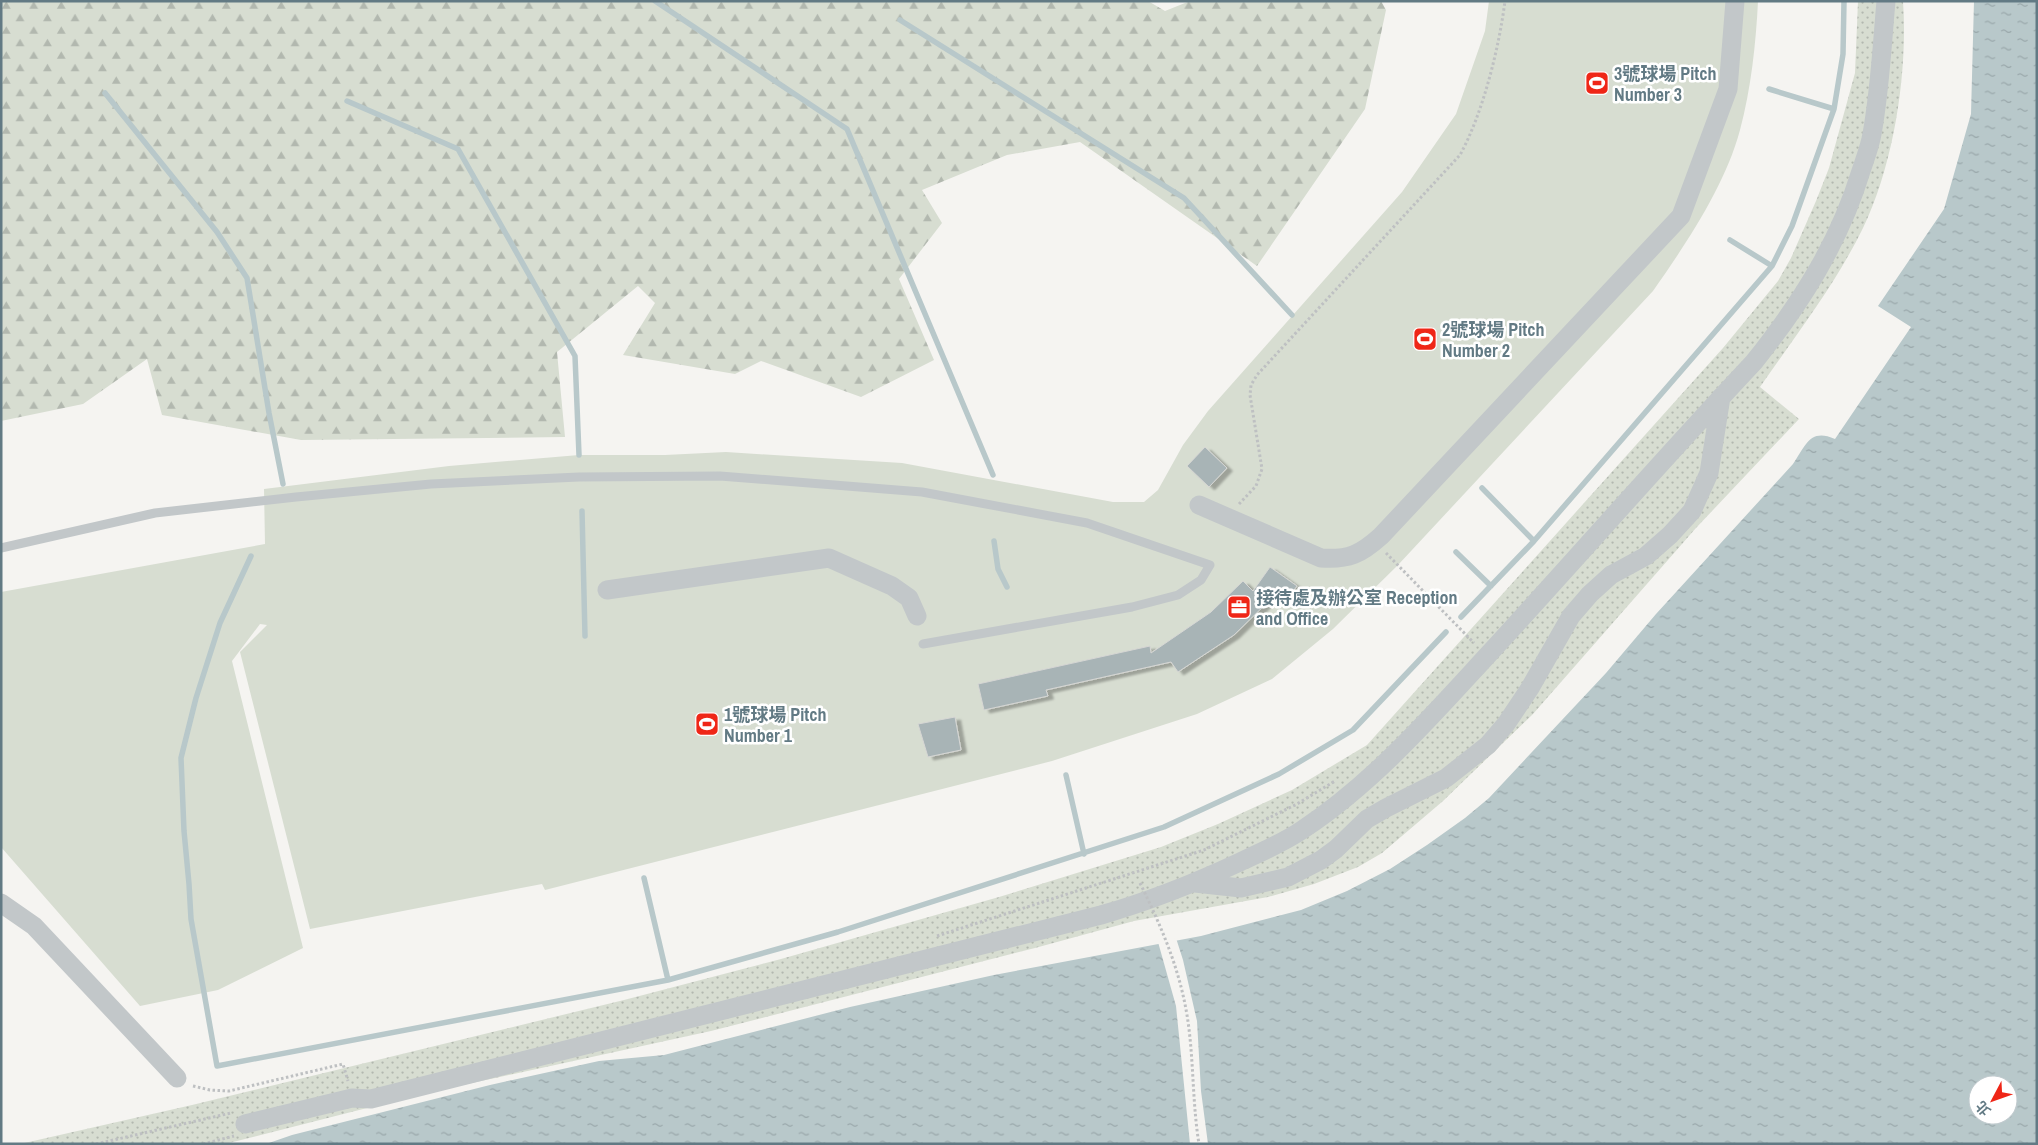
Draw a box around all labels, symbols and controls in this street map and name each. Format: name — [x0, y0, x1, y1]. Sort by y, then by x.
place label: 3號球場 Pitch Number 3 — [1614, 61, 1716, 107]
sports icon: 3號球場 Pitch Number 3 — [1584, 70, 1610, 96]
place label: 2號球場 Pitch Number 2 — [1442, 317, 1544, 363]
sports icon: 2號球場 Pitch Number 2 — [1412, 326, 1438, 352]
place label: 接待處及辦公室 Reception and Office — [1256, 585, 1457, 631]
office icon: 接待處及辦公室 Reception and Office — [1226, 594, 1252, 620]
place label: 1號球場 Pitch Number 1 — [724, 702, 826, 748]
sports icon: 1號球場 Pitch Number 1 — [694, 711, 720, 737]
north arrow — [1968, 1075, 2018, 1125]
text: 北 — [1972, 1097, 1995, 1120]

